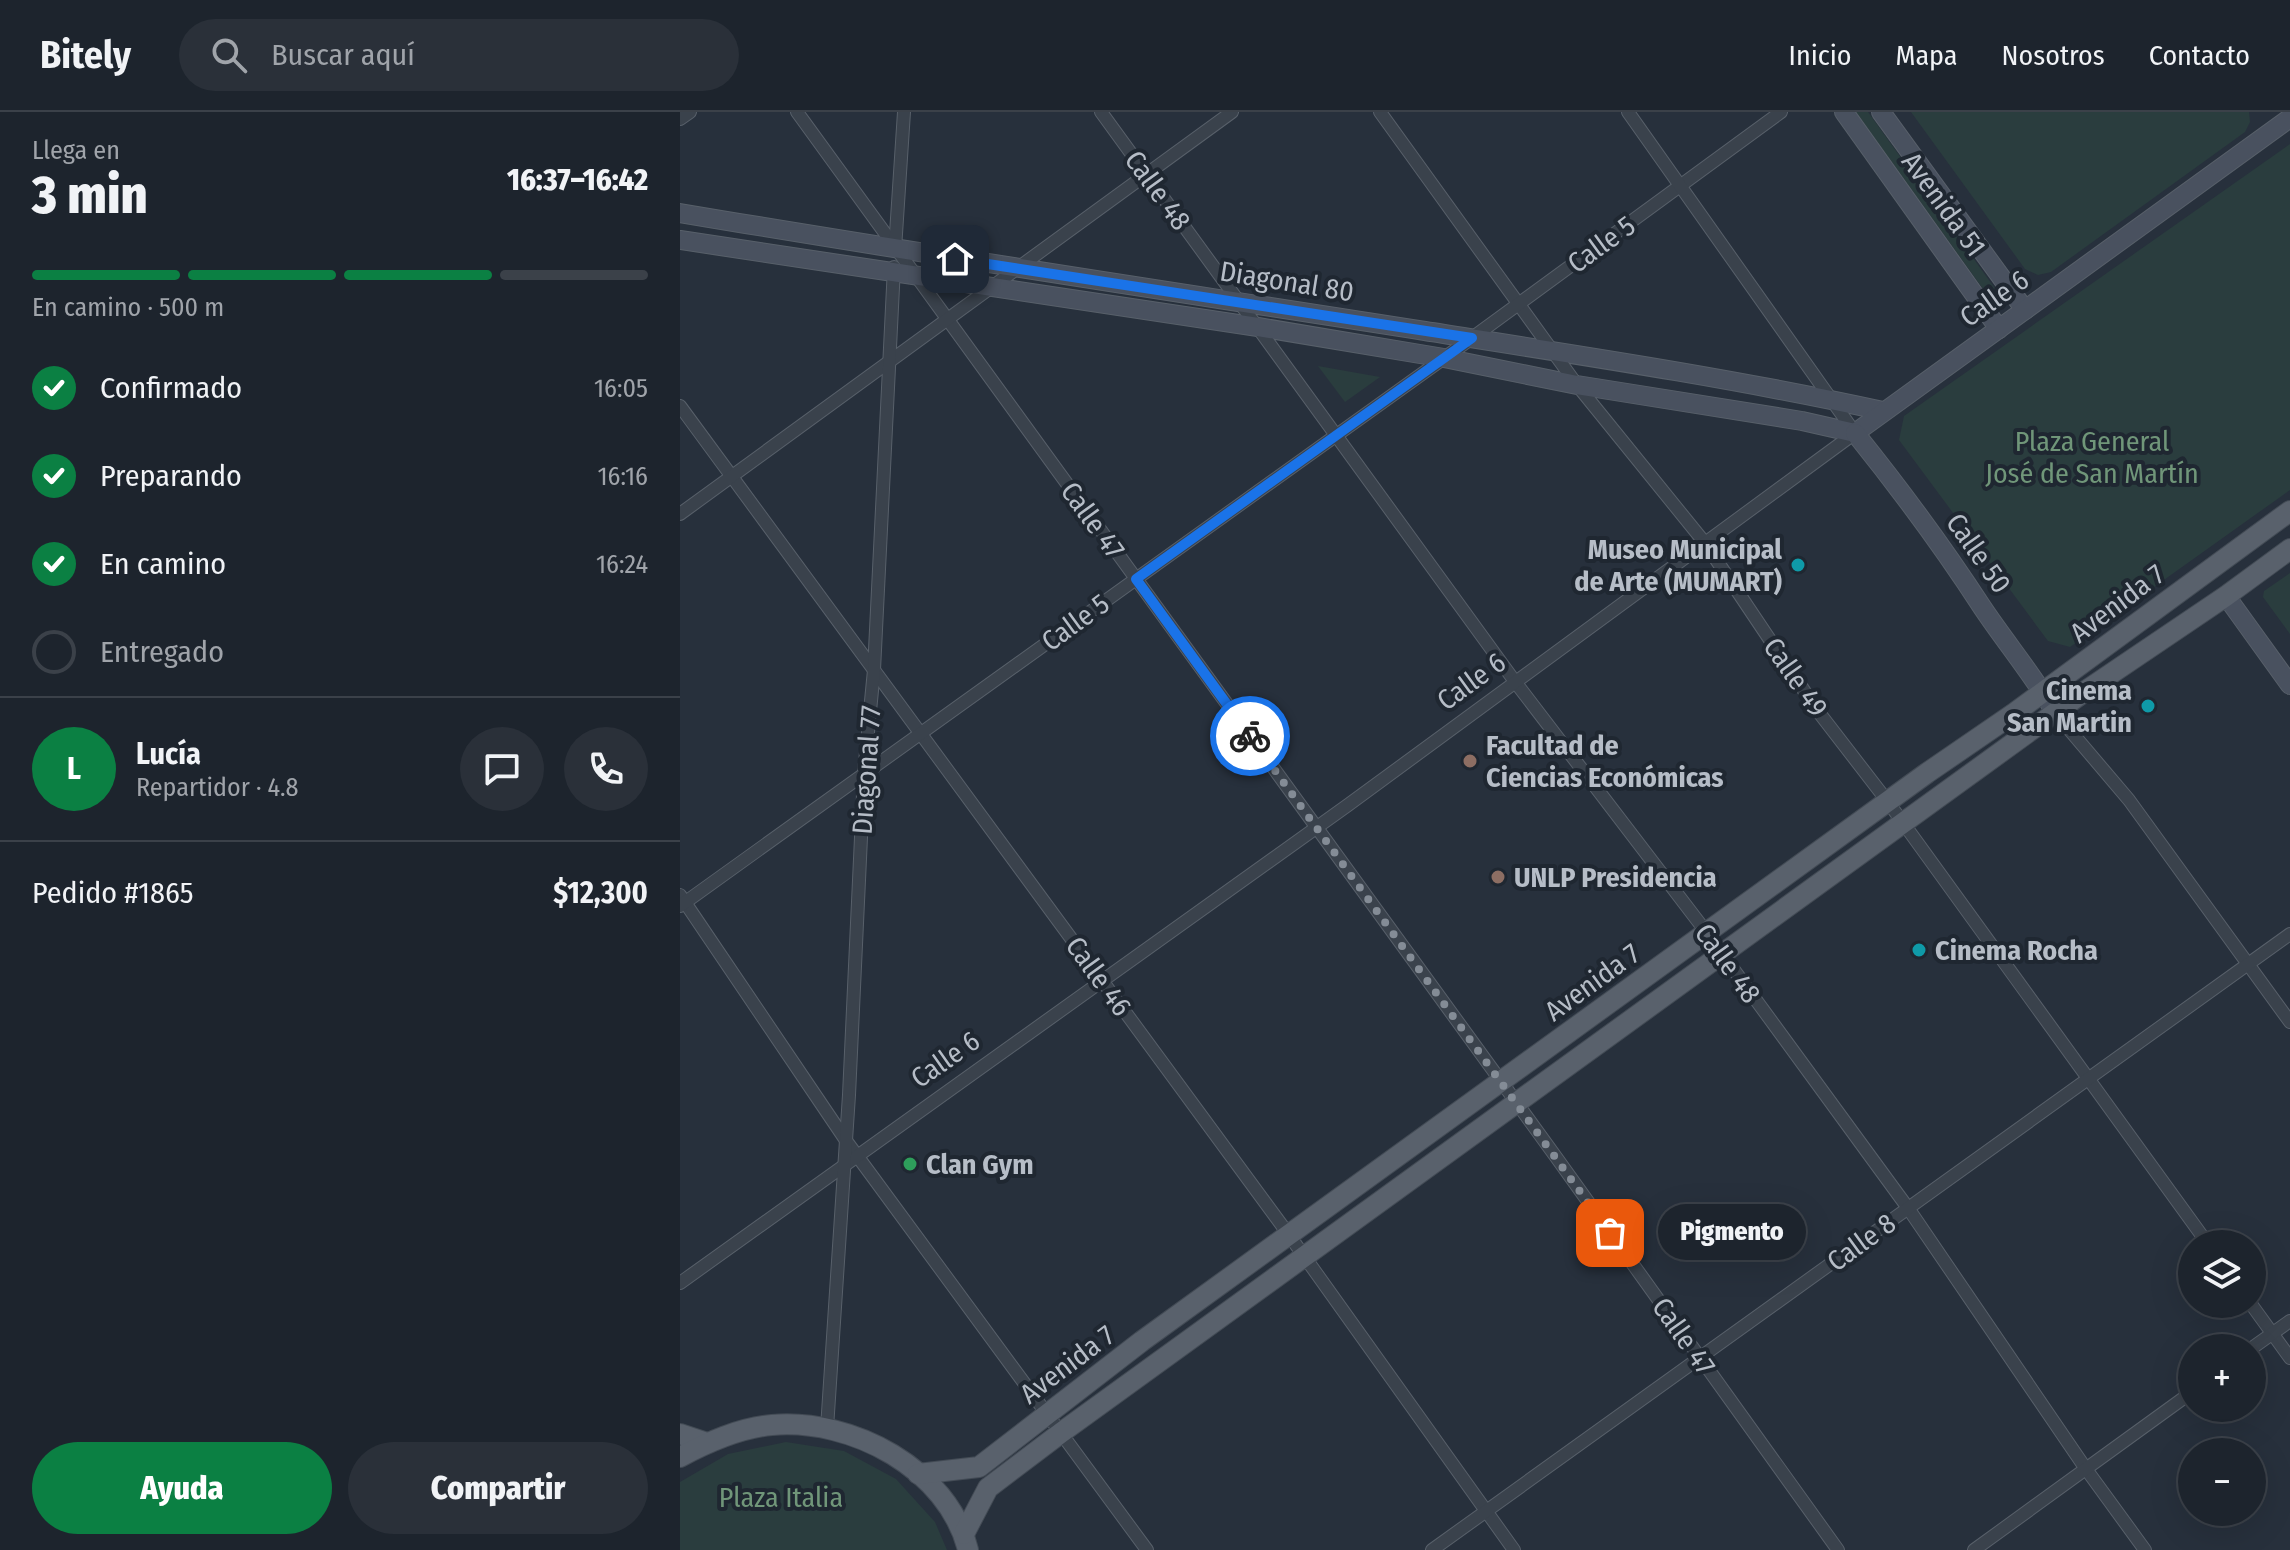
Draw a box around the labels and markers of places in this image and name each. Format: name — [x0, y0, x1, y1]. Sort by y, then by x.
pin — [921, 225, 989, 293]
place label: Museo Municipal de Arte (MUMART) — [1574, 533, 1783, 598]
marker: Museo Municipal de Arte (MUMART) — [1789, 556, 1807, 574]
place label: Cinema San Martin — [2007, 674, 2132, 739]
marker: Cinema San Martin — [2139, 697, 2157, 715]
place label: Facultad de Ciencias Económicas — [1486, 729, 1724, 794]
marker: Facultad de Ciencias Económicas — [1461, 752, 1479, 770]
place label: UNLP Presidencia — [1514, 861, 1717, 894]
marker: UNLP Presidencia — [1489, 868, 1507, 886]
place label: Cinema Rocha — [1935, 934, 2098, 967]
marker: Cinema Rocha — [1910, 941, 1928, 959]
place label: Clan Gym — [926, 1148, 1034, 1181]
marker: Clan Gym — [901, 1155, 919, 1173]
pin — [1576, 1199, 1644, 1267]
callout: Pigmento — [1658, 1205, 1806, 1261]

